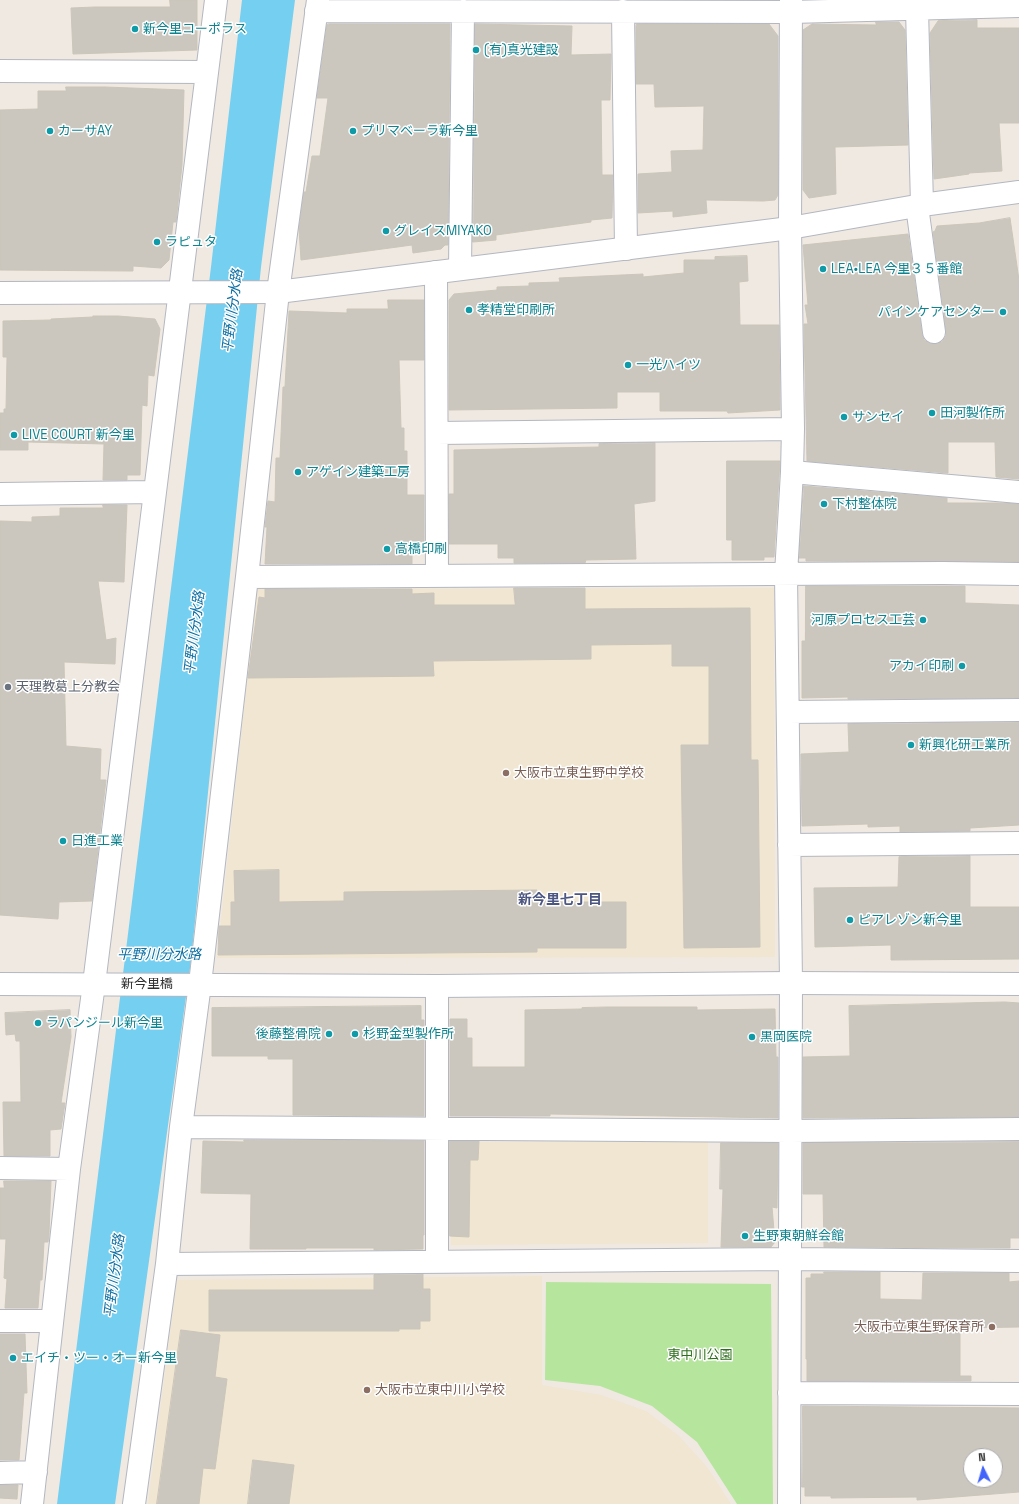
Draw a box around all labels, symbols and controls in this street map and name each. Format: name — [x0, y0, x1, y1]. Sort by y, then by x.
place label: 新今里コーポラス — [143, 21, 247, 37]
marker: 新今里コーポラス — [130, 24, 140, 34]
place label: (有)真光建設 — [484, 42, 559, 58]
marker: (有)真光建設 — [471, 45, 481, 55]
place label: カーサAY — [58, 123, 112, 139]
place label: プリマベーラ新今里 — [361, 123, 478, 139]
marker: カーサAY — [45, 126, 55, 136]
marker: プリマベーラ新今里 — [348, 126, 358, 136]
place label: グレイスMIYAKO — [394, 223, 492, 239]
marker: グレイスMIYAKO — [381, 226, 391, 236]
place label: ラピュタ — [165, 234, 217, 250]
marker: ラピュタ — [152, 237, 162, 247]
place label: LEA•LEA 今里３５番館 — [831, 261, 962, 277]
marker: LEA•LEA 今里３５番館 — [818, 264, 828, 274]
water label: 平野川分水路 — [220, 268, 246, 354]
place label: 孝精堂印刷所 — [477, 302, 555, 318]
place label: パインケアセンター — [878, 304, 995, 320]
marker: 孝精堂印刷所 — [464, 305, 474, 315]
marker: パインケアセンター — [998, 307, 1008, 317]
place label: 一光ハイツ — [636, 357, 701, 373]
marker: 一光ハイツ — [623, 360, 633, 370]
place label: 田河製作所 — [940, 405, 1005, 421]
marker: 田河製作所 — [927, 408, 937, 418]
place label: サンセイ — [852, 409, 904, 425]
marker: サンセイ — [839, 412, 849, 422]
place label: LIVE COURT 新今里 — [22, 427, 135, 443]
marker: LIVE COURT 新今里 — [9, 430, 19, 440]
place label: アゲイン建築工房 — [306, 464, 410, 480]
marker: アゲイン建築工房 — [293, 467, 303, 477]
place label: 下村整体院 — [832, 496, 897, 512]
marker: 下村整体院 — [819, 499, 829, 509]
place label: 高橋印刷 — [395, 541, 447, 557]
marker: 高橋印刷 — [382, 544, 392, 554]
water label: 平野川分水路 — [182, 590, 208, 676]
place label: 河原プロセス工芸 — [811, 612, 915, 628]
marker: 河原プロセス工芸 — [918, 615, 928, 625]
place label: アカイ印刷 — [889, 658, 954, 674]
marker: アカイ印刷 — [957, 661, 967, 671]
place label: 天理教葛上分教会 — [16, 679, 120, 695]
marker: 天理教葛上分教会 — [3, 682, 13, 692]
place label: 新興化研工業所 — [919, 737, 1010, 753]
marker: 新興化研工業所 — [906, 740, 916, 750]
place label: 大阪市立東生野中学校 — [514, 765, 644, 781]
marker: 大阪市立東生野中学校 — [501, 768, 511, 778]
place label: 日進工業 — [71, 833, 123, 849]
marker: 日進工業 — [58, 836, 68, 846]
district label: 新今里七丁目 — [518, 892, 602, 908]
place label: ピアレゾン新今里 — [858, 912, 962, 928]
marker: ピアレゾン新今里 — [845, 915, 855, 925]
water label: 平野川分水路 — [117, 947, 201, 963]
street label: 新今里橋 — [121, 976, 173, 992]
place label: ラパンジール新今里 — [46, 1015, 163, 1031]
marker: ラパンジール新今里 — [33, 1018, 43, 1028]
place label: 後藤整骨院 — [256, 1026, 321, 1042]
place label: 杉野金型製作所 — [363, 1026, 454, 1042]
marker: 後藤整骨院 — [324, 1029, 334, 1039]
marker: 杉野金型製作所 — [350, 1029, 360, 1039]
place label: 黒岡医院 — [760, 1029, 812, 1045]
marker: 黒岡医院 — [747, 1032, 757, 1042]
place label: 生野東朝鮮会館 — [753, 1228, 844, 1244]
marker: 生野東朝鮮会館 — [740, 1231, 750, 1241]
water label: 平野川分水路 — [102, 1233, 128, 1319]
place label: 大阪市立東生野保育所 — [854, 1319, 984, 1335]
marker: 大阪市立東生野保育所 — [987, 1322, 997, 1332]
park label: 東中川公園 — [668, 1347, 732, 1363]
place label: エイチ・ツー・オー新今里 — [21, 1350, 177, 1366]
marker: エイチ・ツー・オー新今里 — [8, 1353, 18, 1363]
place label: 大阪市立東中川小学校 — [375, 1382, 505, 1398]
marker: 大阪市立東中川小学校 — [362, 1385, 372, 1395]
north arrow — [963, 1448, 1003, 1488]
text: N — [978, 1450, 986, 1464]

